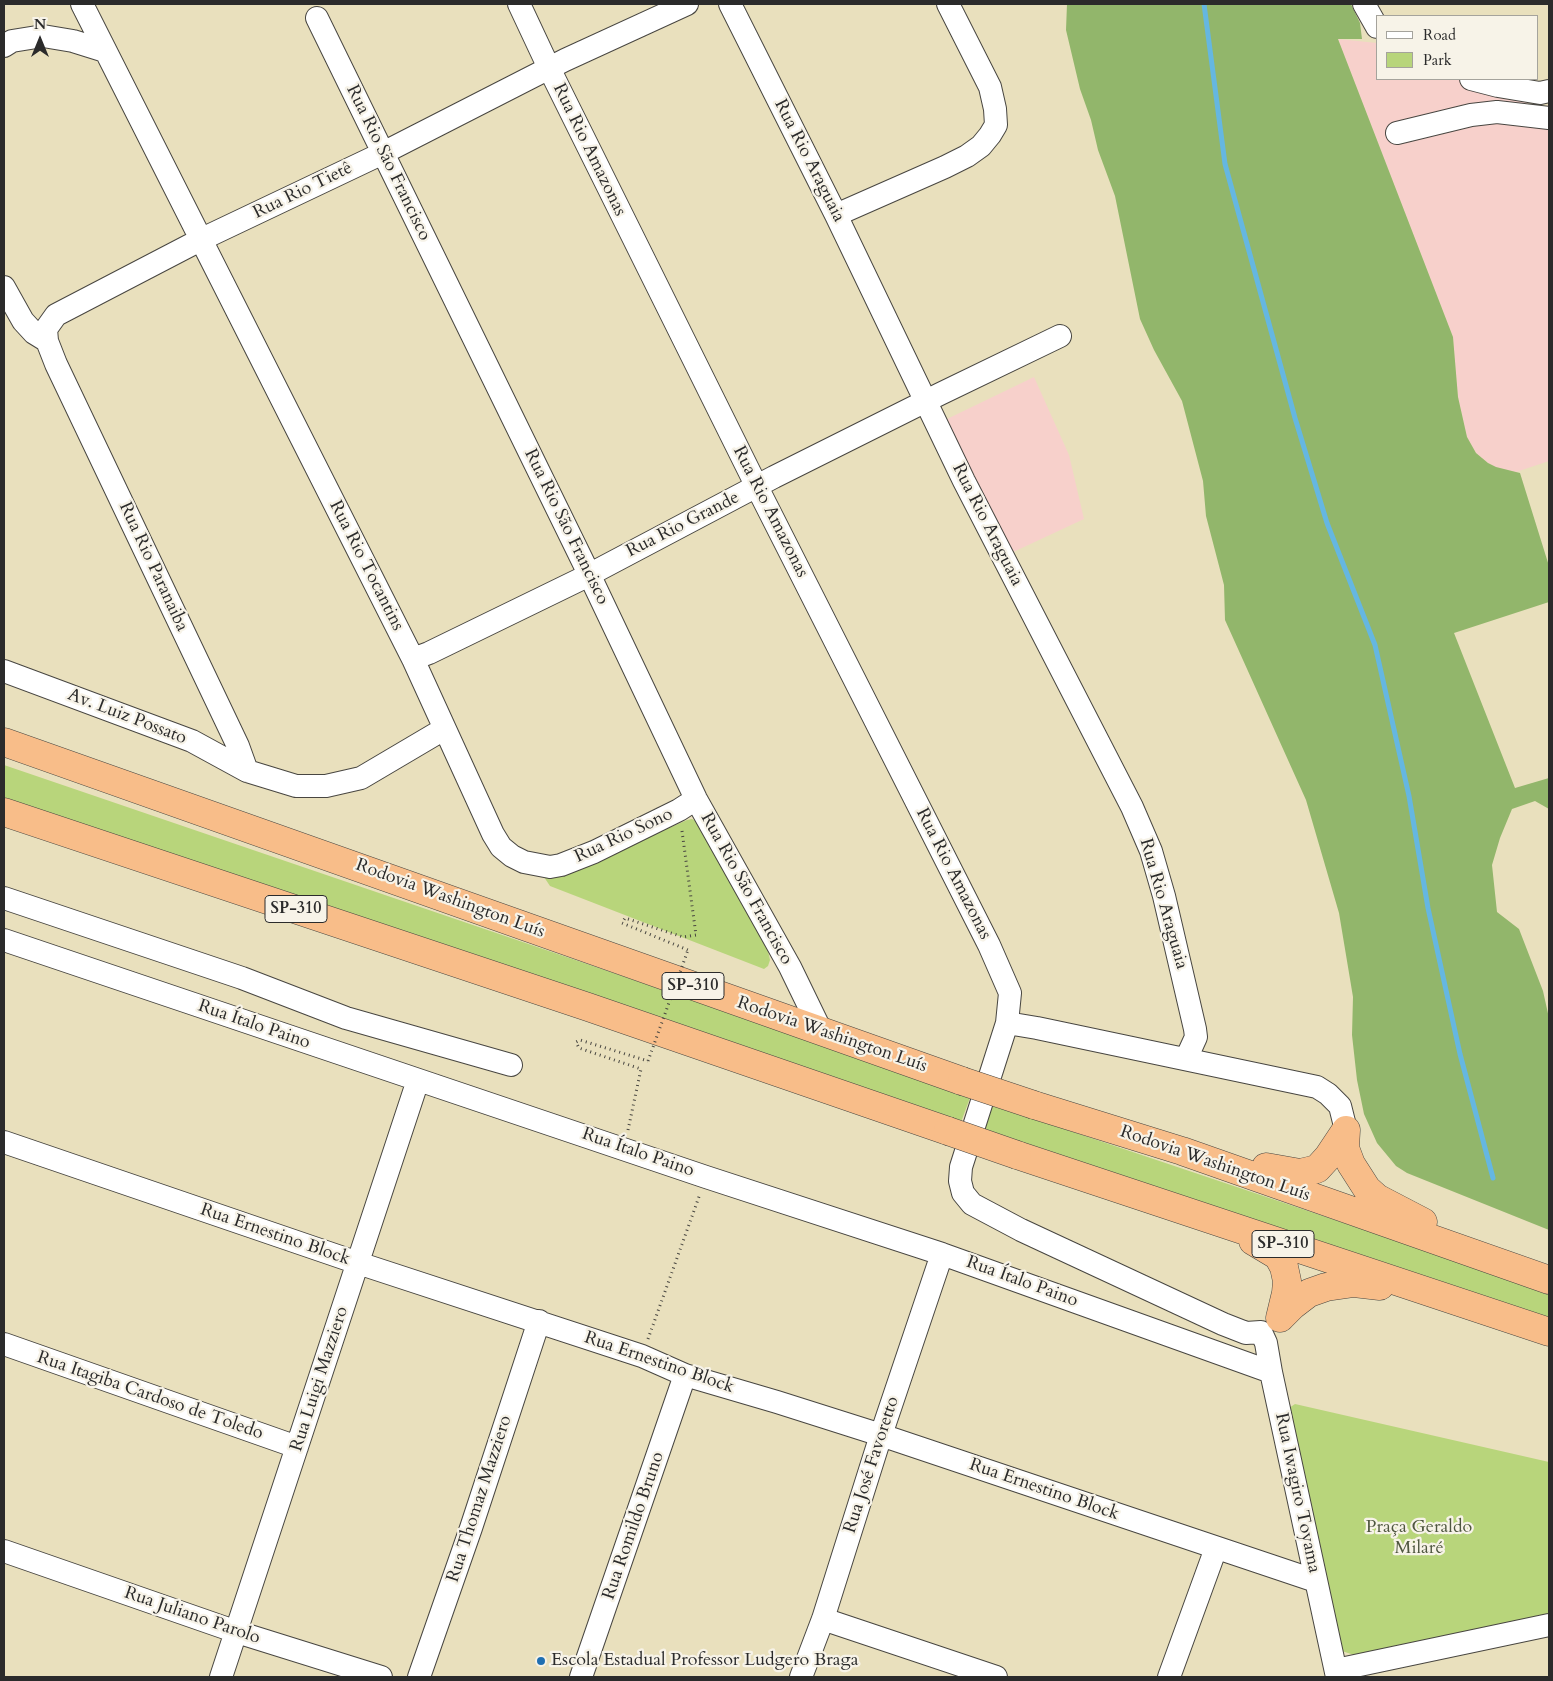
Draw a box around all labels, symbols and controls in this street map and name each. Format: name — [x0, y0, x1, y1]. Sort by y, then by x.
north arrow — [15, 15, 65, 65]
text: N — [34, 15, 46, 34]
legend — [1376, 15, 1538, 80]
text: Road — [1423, 25, 1456, 45]
text: Park — [1423, 50, 1452, 70]
street label: Rua Rio Amazonas — [548, 80, 630, 220]
street label: Rua Rio São Francisco — [341, 82, 435, 244]
street label: Rua Rio Araguaia — [769, 96, 849, 226]
street label: Rua Rio Tietê — [250, 158, 356, 224]
street label: Rua Rio Amazonas — [728, 443, 812, 581]
street label: Rua Rio São Francisco — [519, 446, 613, 608]
street label: Rua Rio Araguaia — [947, 460, 1027, 590]
street label: Rua Rio Grande — [623, 487, 743, 563]
street label: Rua Rio Tocantins — [324, 497, 408, 635]
street label: Rua Rio Paranaiba — [114, 499, 192, 635]
street label: Av. Luiz Possato — [64, 684, 190, 750]
street label: Rua Rio Sono — [572, 804, 676, 868]
street label: Rua Rio Amazonas — [911, 805, 995, 943]
street label: Rua Rio São Francisco — [695, 809, 797, 969]
street label: Rua Rio Araguaia — [1134, 836, 1192, 972]
street label: Rodovia Washington Luís — [353, 855, 547, 943]
road number: SP-310 — [265, 896, 327, 922]
road number: SP-310 — [662, 972, 724, 999]
street label: Rodovia Washington Luís — [734, 992, 930, 1078]
street label: Rua Ítalo Paino — [195, 996, 313, 1054]
street label: Rodovia Washington Luís — [1117, 1121, 1313, 1207]
street label: Rua Ítalo Paino — [579, 1124, 697, 1182]
street label: Rua Ernestino Block — [197, 1199, 353, 1271]
road number: SP-310 — [1252, 1230, 1314, 1258]
street label: Rua Ítalo Paino — [963, 1252, 1081, 1312]
street label: Rua Luigi Mazziero — [286, 1304, 354, 1454]
street label: Rua Ernestino Block — [581, 1327, 737, 1399]
street label: Rua Itagiba Cardoso de Toledo — [34, 1347, 266, 1445]
street label: Rua José Favoretto — [840, 1394, 904, 1536]
street label: Rua Iwagiro Toyama — [1270, 1411, 1324, 1575]
street label: Rua Thomaz Mazziero — [443, 1413, 517, 1585]
street label: Rua Romildo Bruno — [599, 1449, 669, 1603]
street label: Rua Ernestino Block — [966, 1454, 1122, 1526]
park label: Praça Geraldo Milaré — [1366, 1517, 1472, 1560]
street label: Rua Juliano Parolo — [121, 1583, 263, 1649]
place label: Escola Estadual Professor Ludgero Braga — [551, 1650, 858, 1672]
marker: Escola Estadual Professor Ludgero Braga — [535, 1655, 547, 1667]

